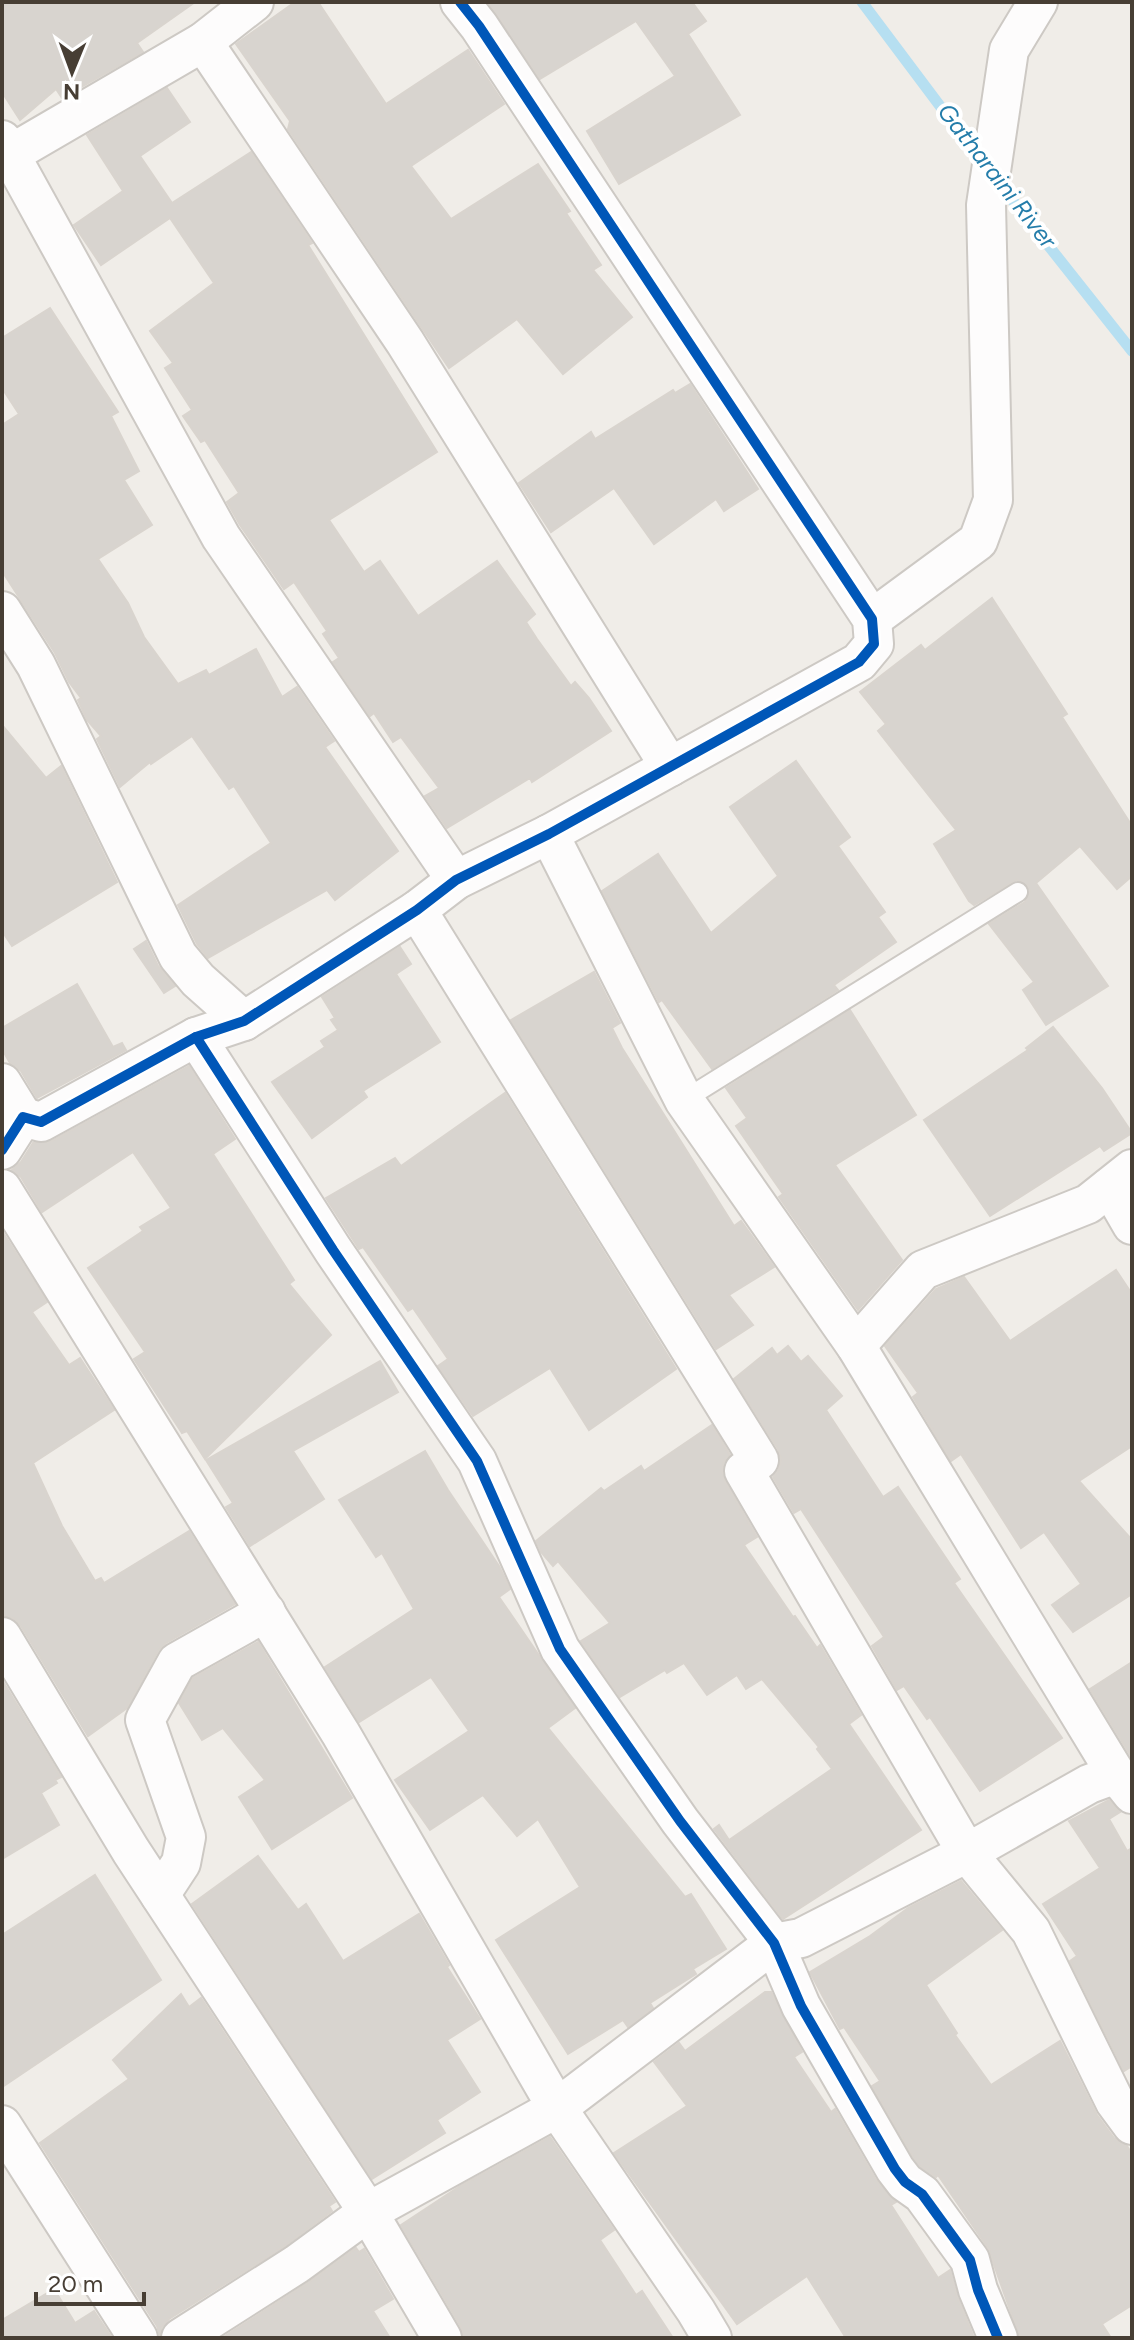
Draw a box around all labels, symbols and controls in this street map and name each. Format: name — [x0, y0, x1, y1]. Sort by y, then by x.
north arrow — [32, 32, 112, 112]
text: N — [63, 78, 80, 105]
water label: Gatharaini River — [932, 97, 1064, 255]
scale bar — [36, 2256, 144, 2306]
text: 20 m — [48, 2269, 103, 2298]

